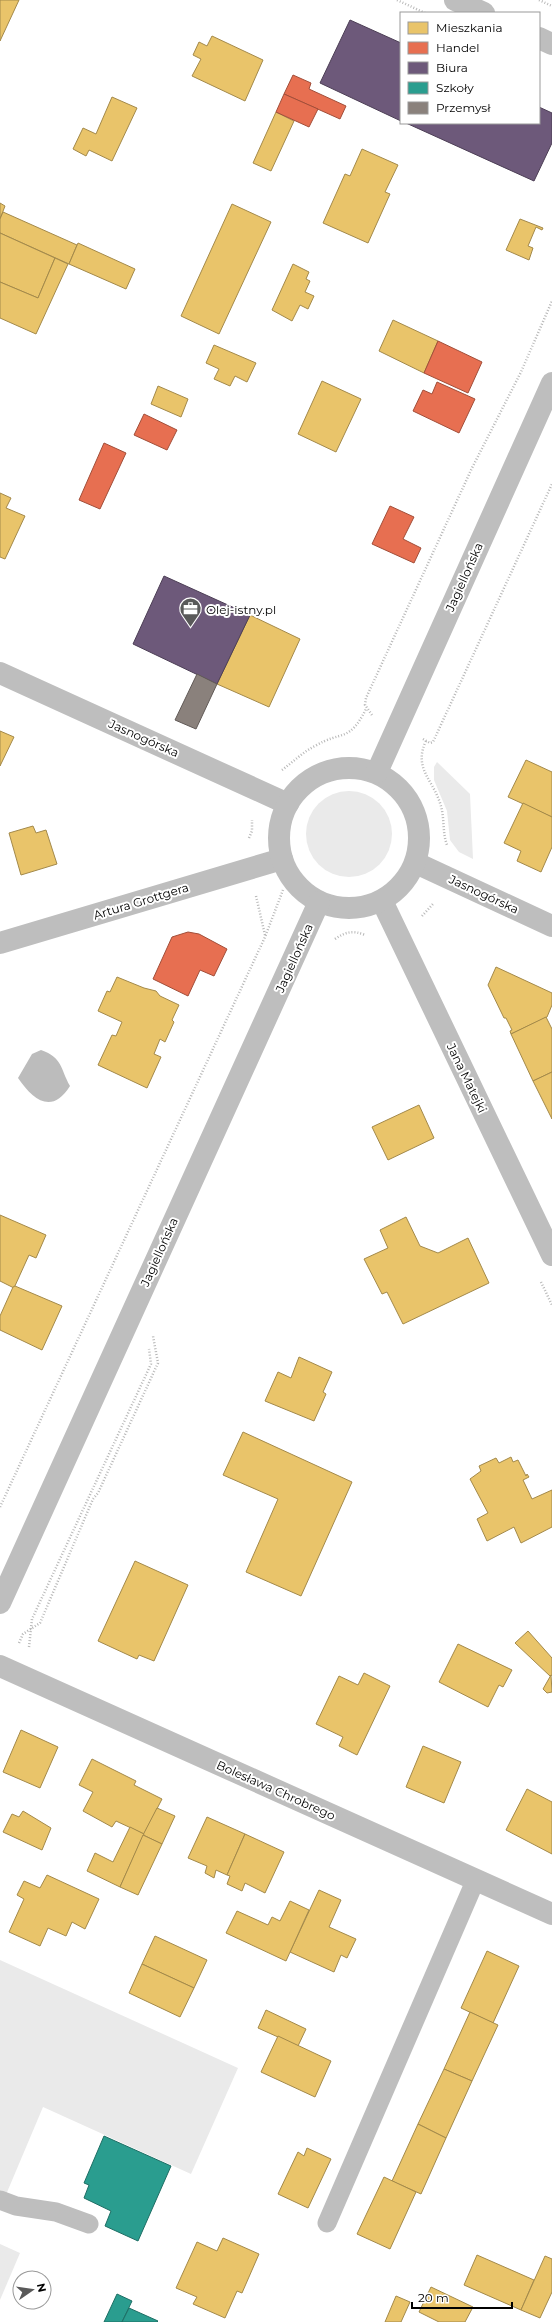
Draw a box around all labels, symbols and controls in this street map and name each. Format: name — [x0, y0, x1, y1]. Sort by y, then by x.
legend — [400, 12, 540, 124]
text: Mieszkania — [436, 20, 502, 35]
text: Handel — [436, 40, 480, 55]
text: Biura — [436, 60, 468, 75]
text: Szkoły — [436, 80, 474, 95]
text: Przemysł — [436, 100, 491, 115]
street label: Jagiellońska — [442, 540, 486, 615]
office icon: Olej-istny.pl — [178, 596, 204, 629]
place label: Olej-istny.pl — [206, 602, 276, 617]
street label: Jasnogórska — [106, 715, 181, 760]
street label: Jasnogórska — [446, 871, 521, 917]
street label: Artura Grottgera — [92, 879, 190, 923]
street label: Jagiellońska — [272, 921, 316, 996]
street label: Jana Matejki — [443, 1040, 490, 1115]
street label: Jagiellońska — [137, 1215, 181, 1290]
street label: Bolesława Chrobrego — [214, 1757, 338, 1823]
north arrow — [12, 2270, 52, 2310]
text: N — [34, 2282, 50, 2294]
scale bar — [412, 2284, 512, 2310]
text: 20 m — [418, 2290, 449, 2305]

